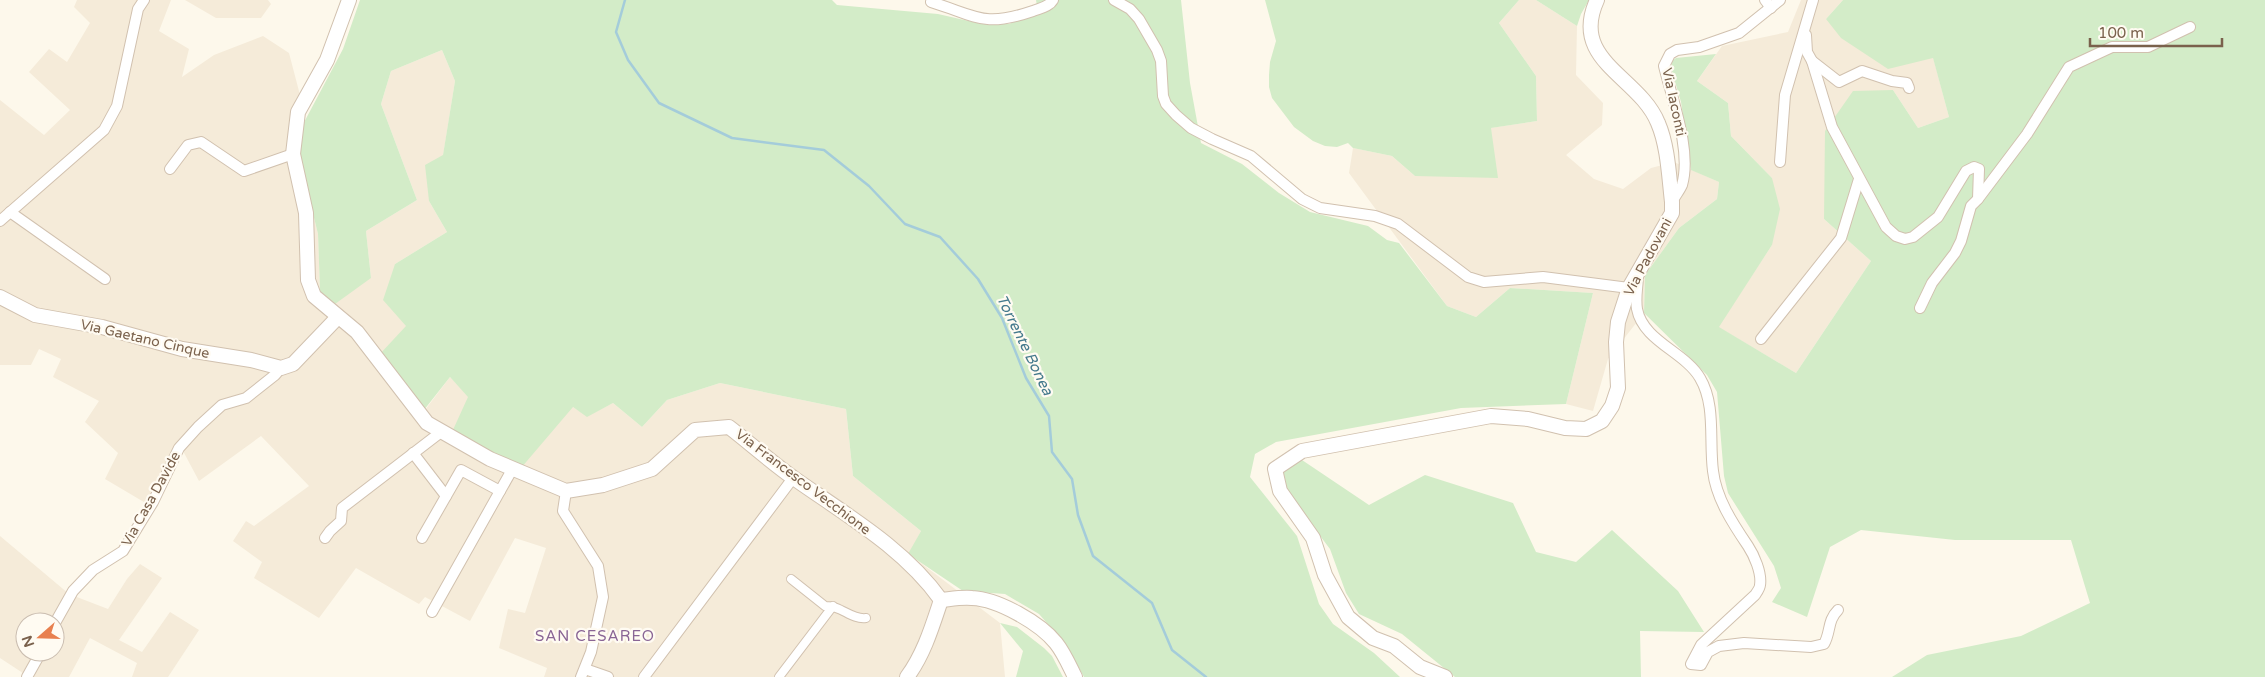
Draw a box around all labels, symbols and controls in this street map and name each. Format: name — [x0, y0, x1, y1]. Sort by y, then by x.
scale bar — [2090, 15, 2222, 47]
text: 100 m — [2098, 24, 2144, 42]
street label: Via Iaconti — [1658, 66, 1690, 138]
street label: Via Padovani — [1620, 215, 1676, 299]
water label: Torrente Bonea — [993, 292, 1057, 399]
street label: Via Gaetano Cinque — [79, 316, 211, 362]
street label: Via Francesco Vecchione — [732, 426, 874, 538]
street label: Via Casa Davide — [118, 448, 184, 550]
north arrow — [15, 612, 65, 662]
district label: SAN CESAREO — [535, 627, 655, 645]
text: N — [18, 633, 38, 649]

